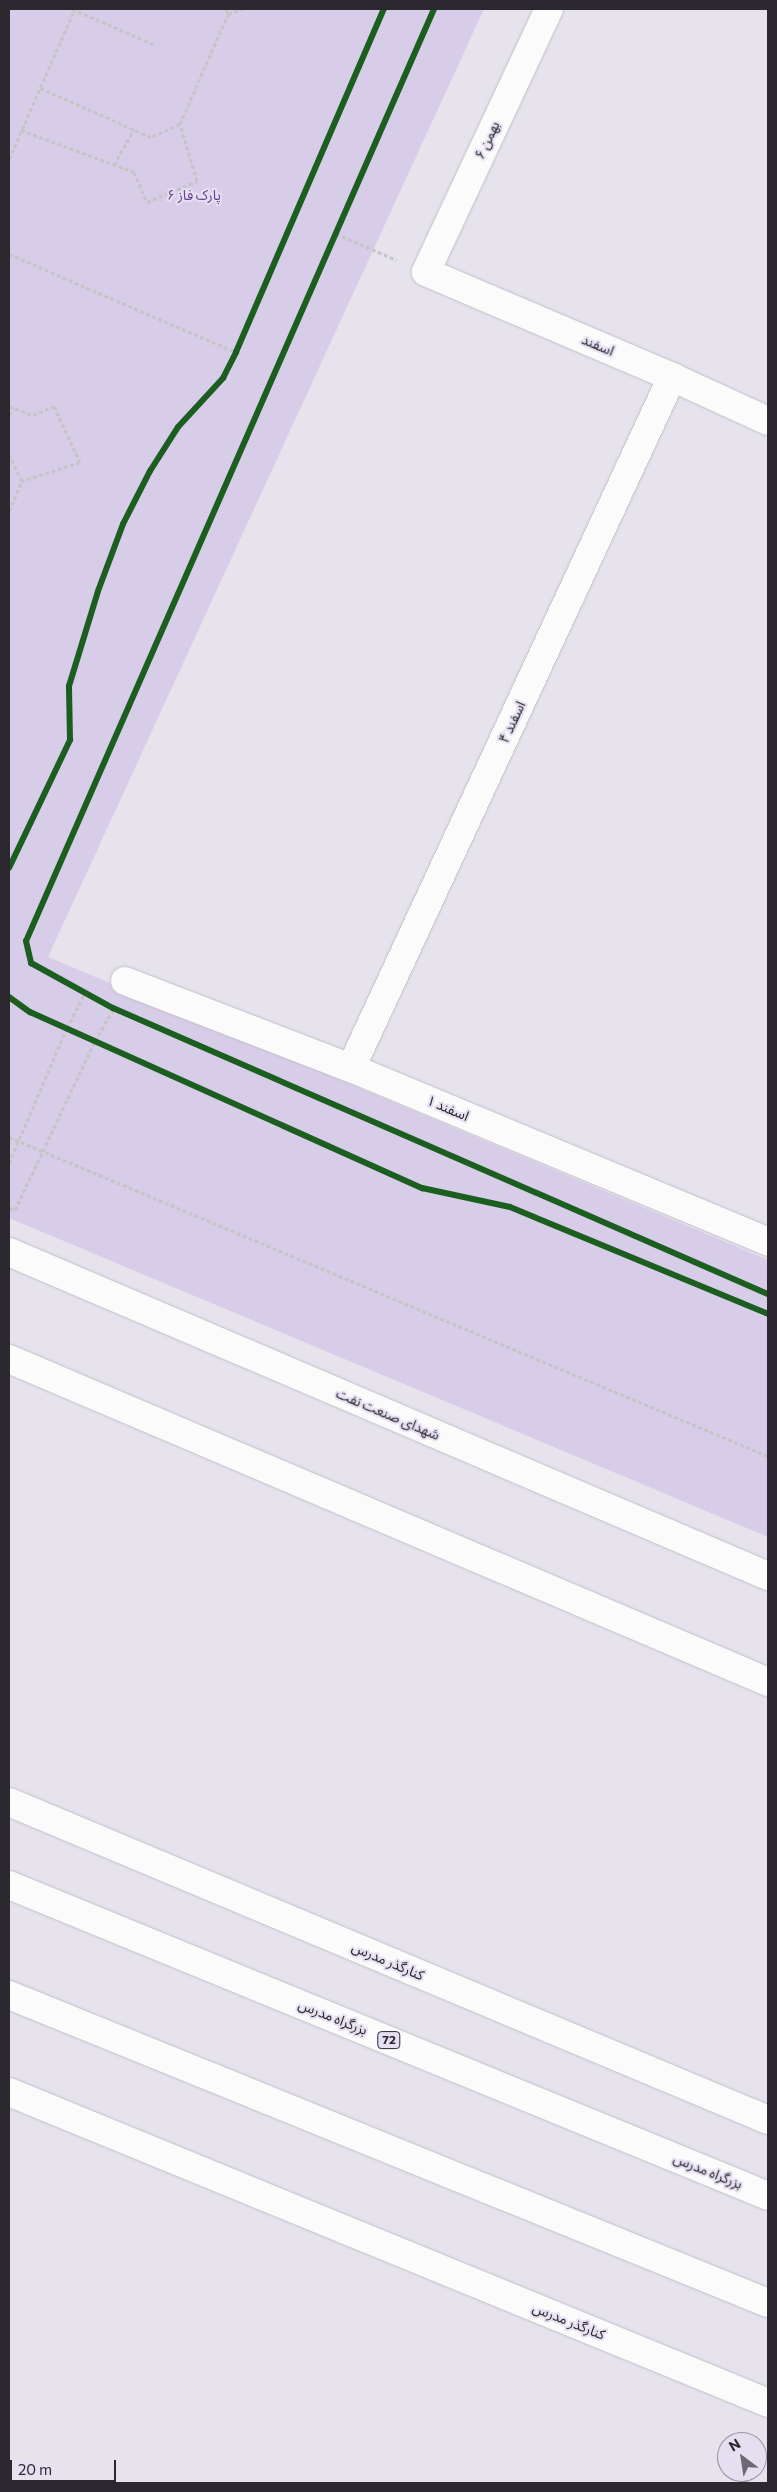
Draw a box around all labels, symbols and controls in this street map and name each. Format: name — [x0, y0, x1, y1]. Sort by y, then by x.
street label: بهمن ۶ — [471, 118, 503, 162]
park label: پارک فاز ۶ — [167, 187, 221, 203]
street label: اسفند — [579, 331, 617, 359]
street label: اسفند ۴ — [495, 698, 529, 746]
street label: اسفند ۱ — [424, 1092, 472, 1124]
street label: شهدای صنعت نفت — [334, 1385, 442, 1443]
street label: کنارگذر مدرس — [349, 1938, 427, 1984]
street label: بزرگراه مدرس — [296, 1996, 370, 2038]
road number: 72 — [376, 2030, 402, 2050]
street label: بزرگراه مدرس — [671, 2150, 745, 2192]
street label: کنارگذر مدرس — [530, 2299, 608, 2343]
north arrow — [717, 2432, 767, 2482]
text: N — [726, 2435, 743, 2455]
scale bar — [12, 2450, 119, 2482]
text: 20 m — [18, 2460, 52, 2478]

